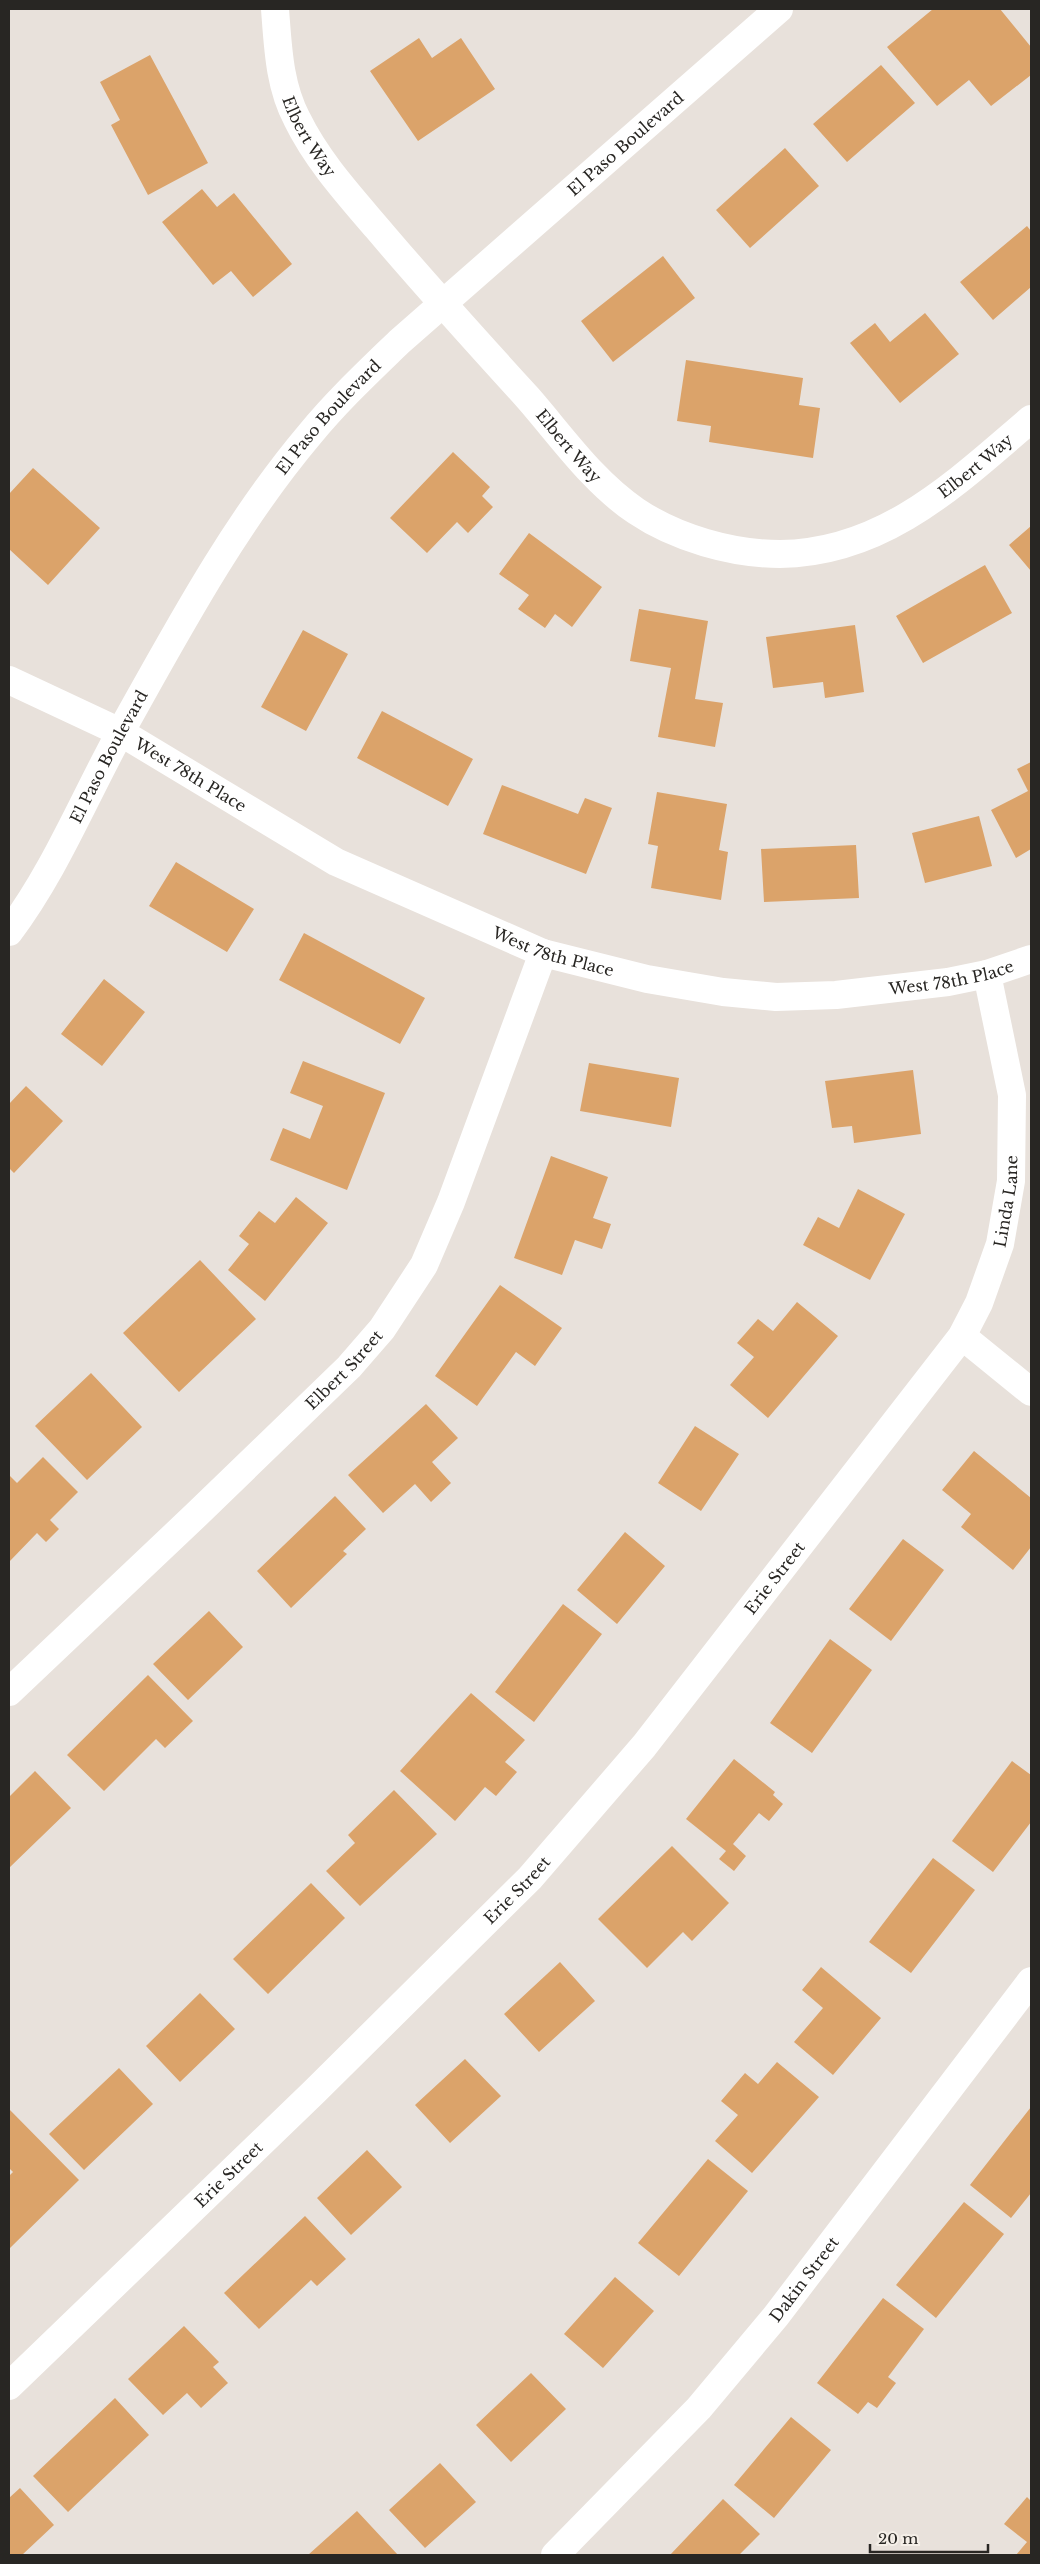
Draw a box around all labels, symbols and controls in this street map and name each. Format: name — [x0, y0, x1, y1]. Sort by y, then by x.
street label: El Paso Boulevard — [563, 87, 688, 200]
street label: Elbert Way — [278, 93, 341, 181]
street label: El Paso Boulevard — [272, 355, 385, 478]
street label: Elbert Way — [532, 405, 606, 487]
street label: Elbert Way — [934, 429, 1017, 502]
street label: El Paso Boulevard — [65, 686, 152, 827]
street label: West 78th Place — [130, 733, 250, 816]
street label: West 78th Place — [488, 922, 616, 980]
street label: West 78th Place — [887, 956, 1016, 999]
street label: Linda Lane — [990, 1155, 1021, 1249]
street label: Elbert Street — [301, 1326, 387, 1414]
street label: Erie Street — [740, 1537, 809, 1618]
street label: Erie Street — [480, 1852, 554, 1928]
street label: Erie Street — [190, 2137, 267, 2212]
street label: Dakin Street — [765, 2233, 843, 2326]
scale bar — [870, 2522, 988, 2554]
text: 20 m — [878, 2529, 918, 2548]

